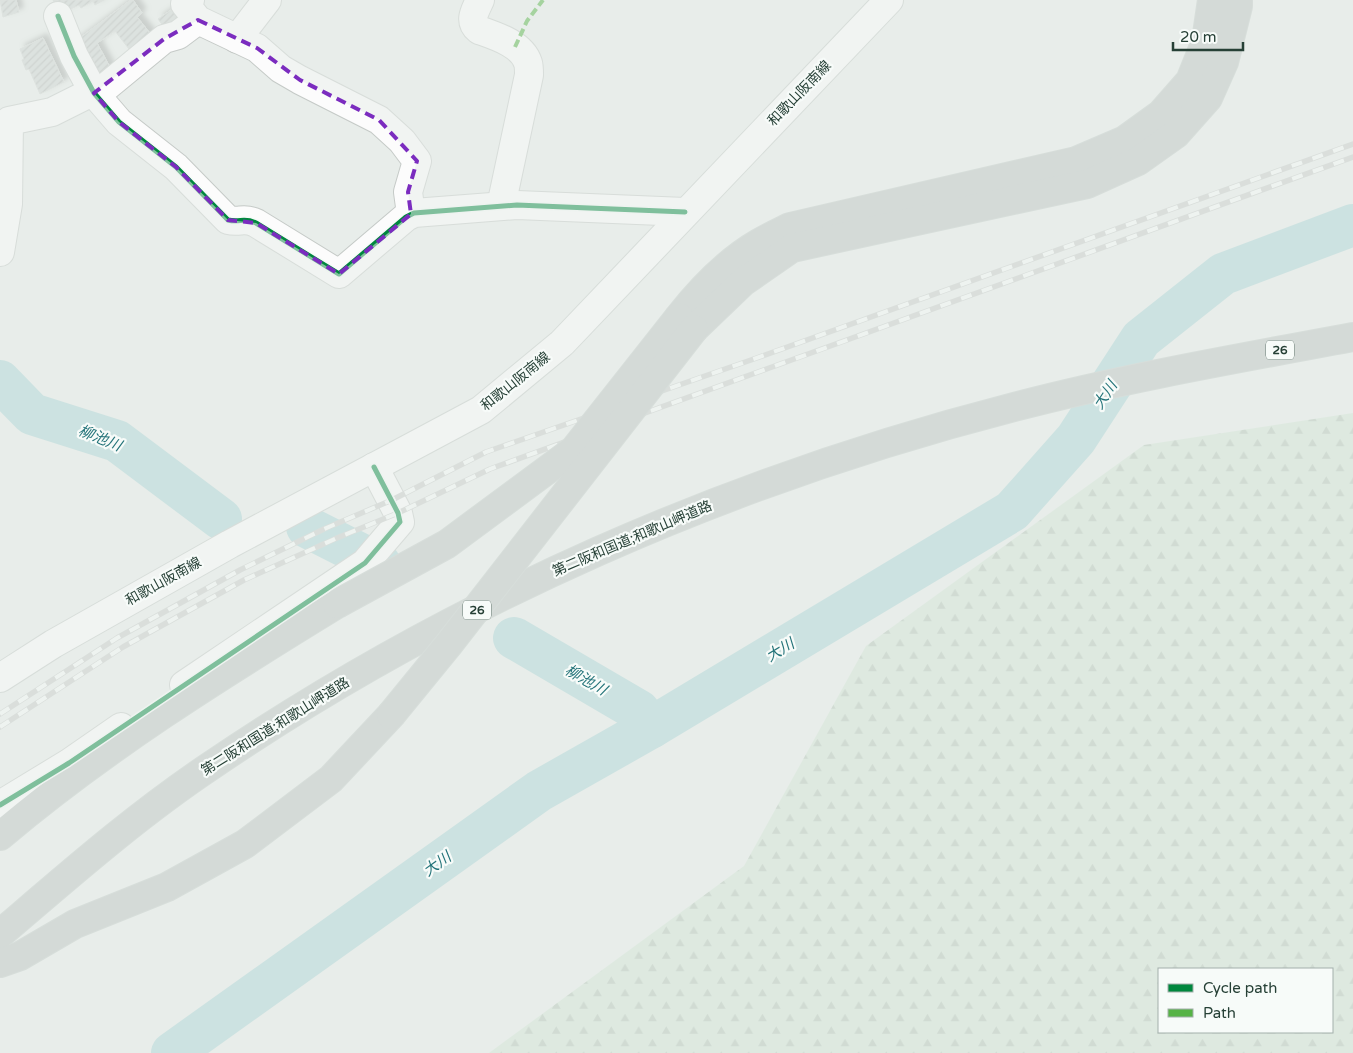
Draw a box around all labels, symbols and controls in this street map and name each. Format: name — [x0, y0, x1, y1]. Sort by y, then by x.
scale bar — [1173, 20, 1243, 52]
text: 20 m — [1180, 28, 1217, 46]
street label: 和歌山阪南線 — [764, 57, 835, 129]
road number: 26 — [1266, 340, 1294, 360]
street label: 和歌山阪南線 — [477, 348, 553, 414]
water label: 大川 — [1089, 376, 1122, 412]
water label: 柳池川 — [76, 421, 126, 456]
street label: 第二阪和国道;和歌山岬道路 — [550, 497, 715, 580]
street label: 和歌山阪南線 — [122, 554, 204, 609]
road number: 26 — [463, 600, 491, 620]
water label: 大川 — [763, 634, 799, 665]
water label: 柳池川 — [562, 661, 612, 700]
street label: 第二阪和国道;和歌山岬道路 — [198, 674, 353, 779]
water label: 大川 — [420, 847, 456, 880]
legend — [1158, 968, 1333, 1033]
text: Cycle path — [1203, 979, 1277, 997]
text: Path — [1203, 1004, 1236, 1022]

